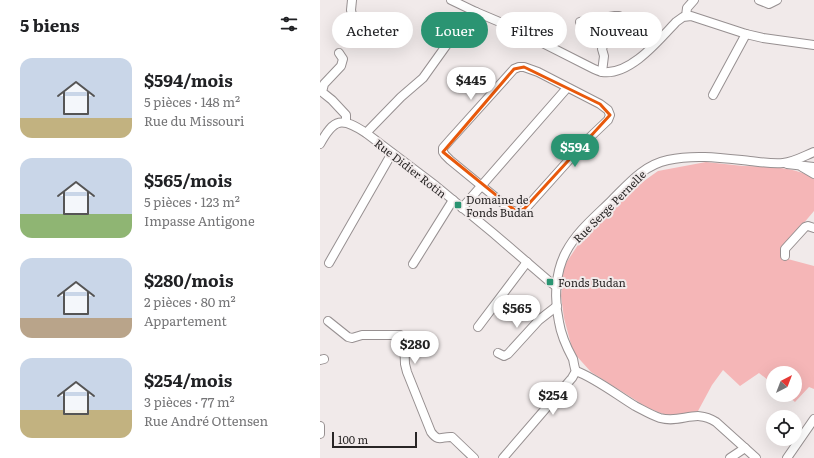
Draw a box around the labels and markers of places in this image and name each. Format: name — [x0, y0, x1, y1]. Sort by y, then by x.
pin: $445 — [447, 67, 495, 101]
pin: $594 — [551, 134, 599, 168]
place label: Domaine de Fonds Budan — [466, 191, 534, 220]
marker: Domaine de Fonds Budan — [453, 200, 463, 210]
place label: Fonds Budan — [558, 274, 626, 290]
marker: Fonds Budan — [545, 277, 555, 287]
pin: $565 — [493, 295, 541, 329]
pin: $280 — [391, 331, 439, 365]
pin: $254 — [529, 382, 577, 416]

